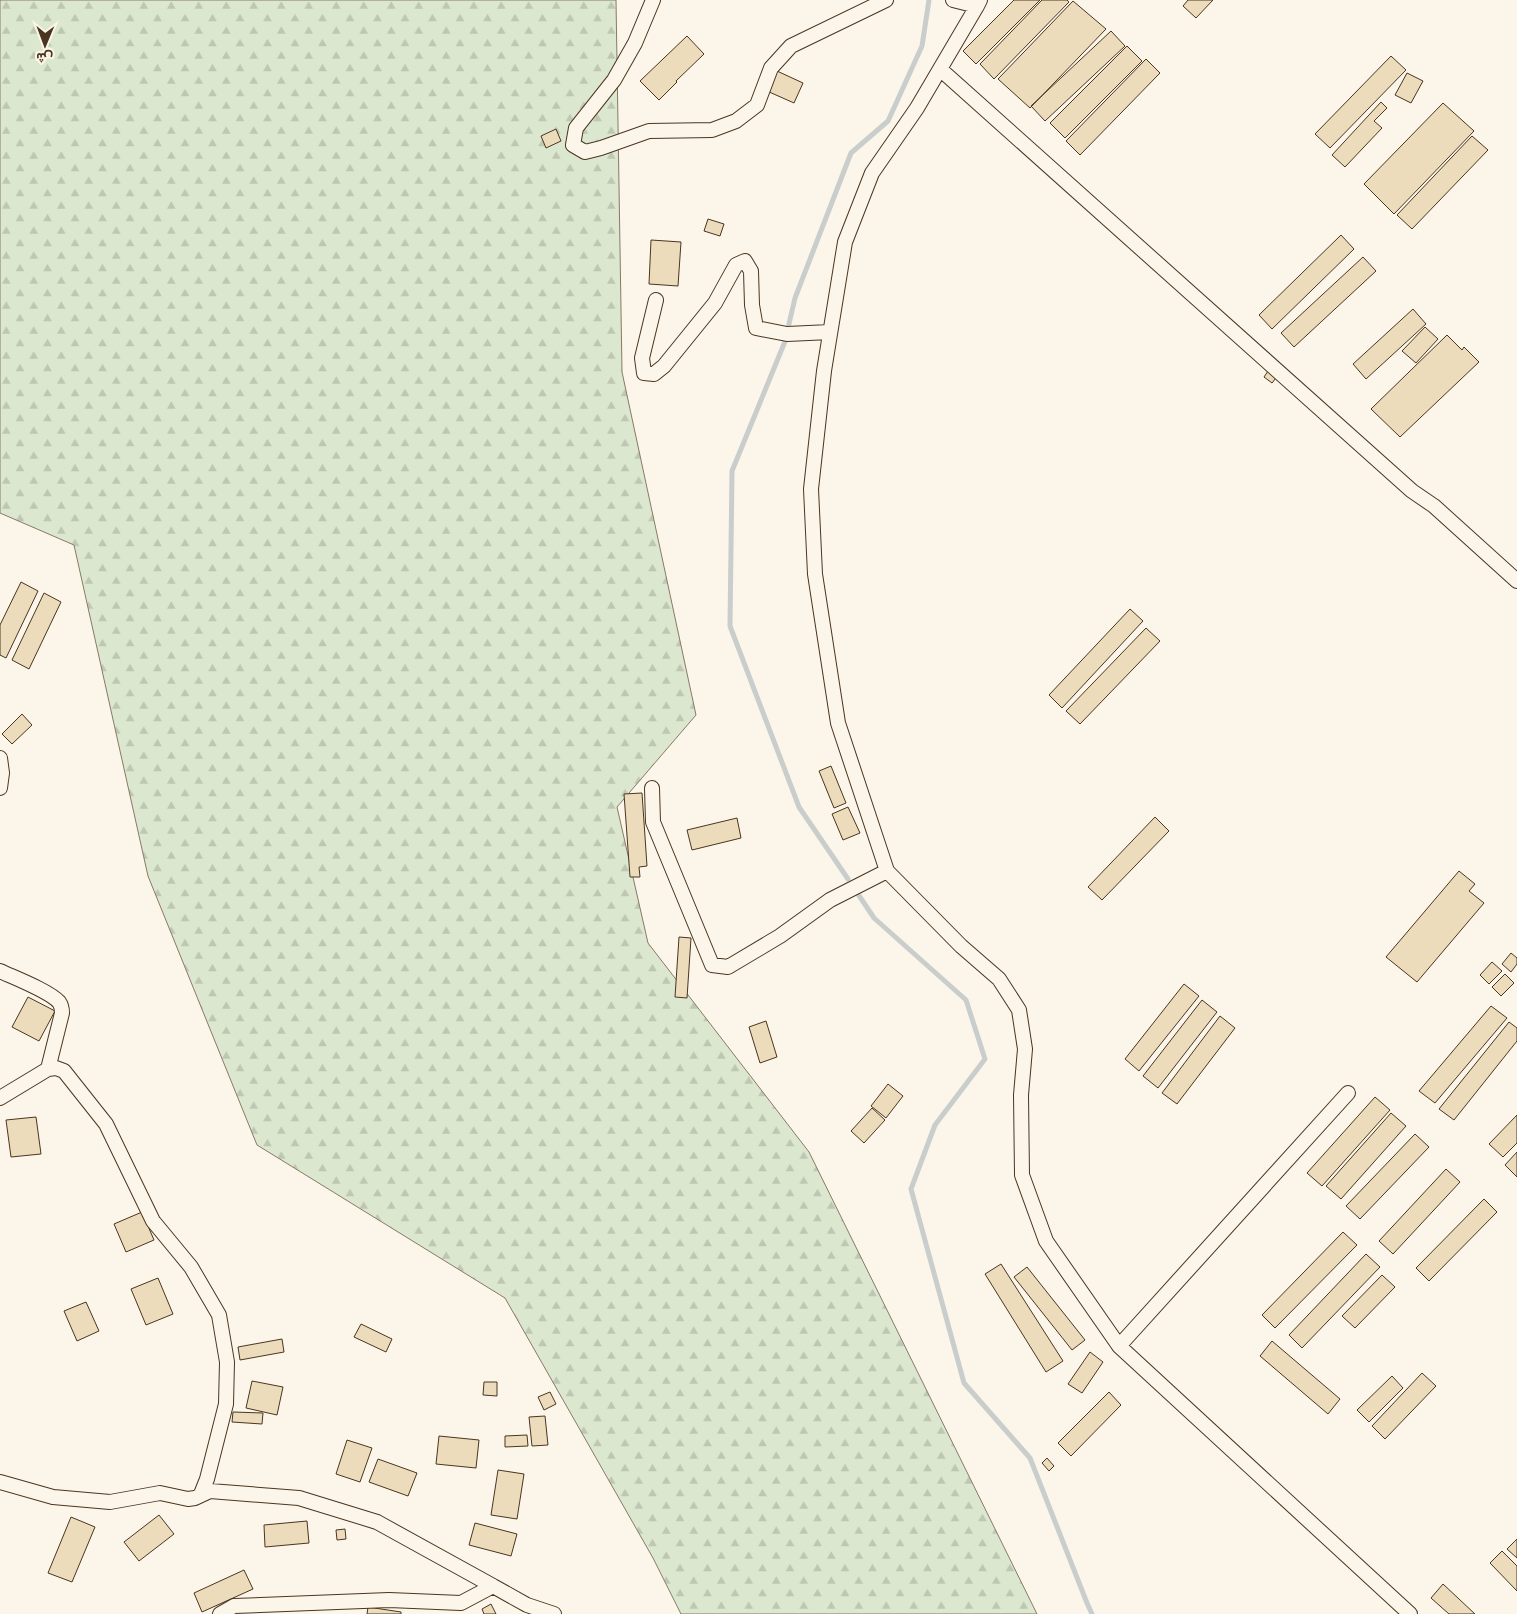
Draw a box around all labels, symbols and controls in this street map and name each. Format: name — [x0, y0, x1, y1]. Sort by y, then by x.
north arrow — [20, 20, 70, 70]
text: ش — [36, 48, 53, 68]

